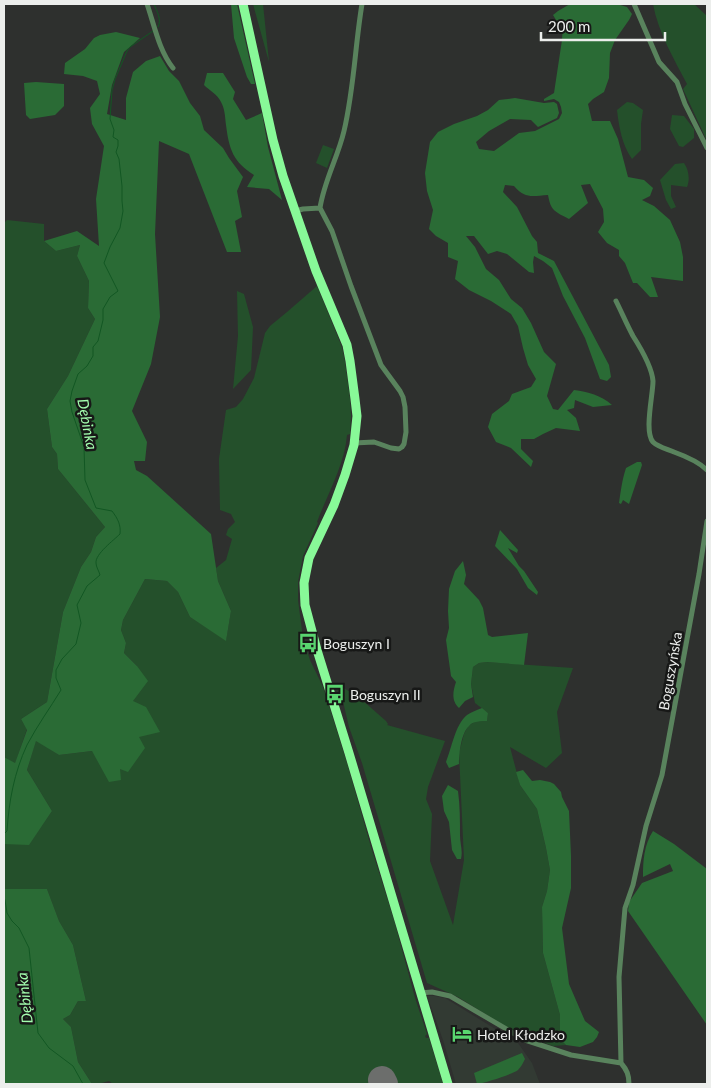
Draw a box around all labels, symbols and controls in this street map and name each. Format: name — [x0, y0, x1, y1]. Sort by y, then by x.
scale bar — [541, 10, 665, 42]
text: 200 m — [548, 17, 590, 35]
water label: Dębinka — [74, 397, 102, 451]
street label: Boguszyńska — [655, 630, 685, 712]
bus stop icon: Boguszyn I — [297, 632, 319, 654]
place label: Boguszyn I — [323, 635, 390, 652]
bus stop icon: Boguszyn II — [324, 683, 346, 705]
place label: Boguszyn II — [350, 686, 421, 703]
water label: Dębinka — [12, 971, 36, 1025]
hotel icon: Hotel Kłodzko — [451, 1023, 473, 1045]
place label: Hotel Kłodzko — [477, 1026, 565, 1043]

